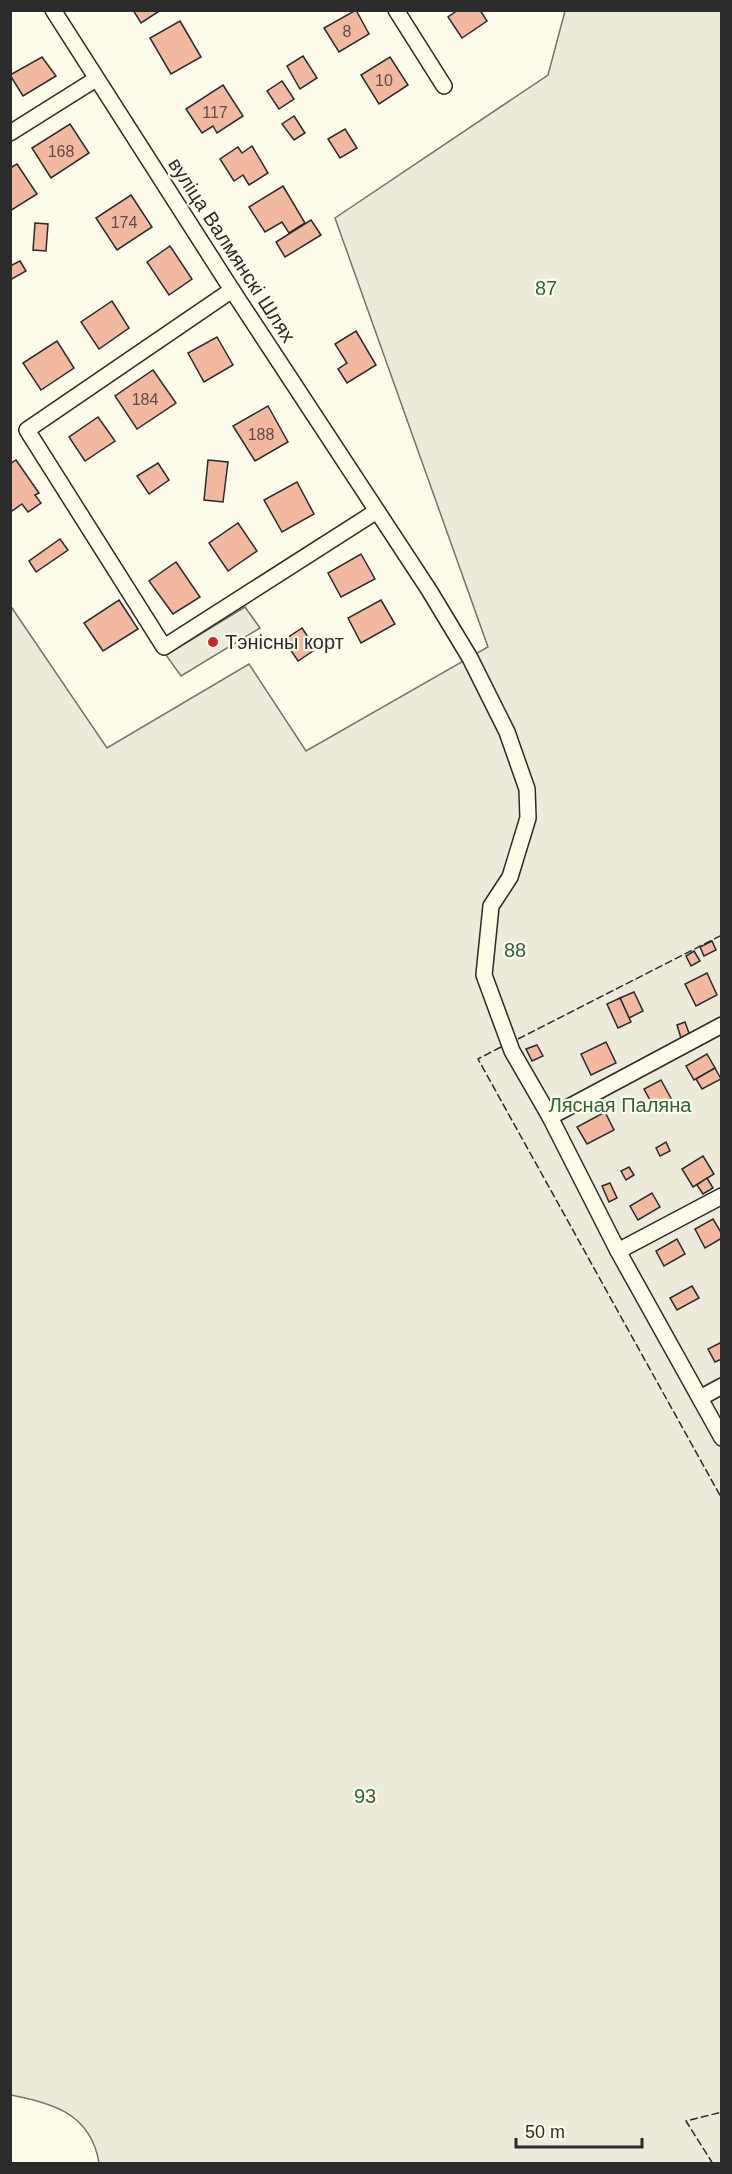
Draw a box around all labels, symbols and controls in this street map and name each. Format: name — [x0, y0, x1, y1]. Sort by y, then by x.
house number: 8 — [343, 23, 352, 40]
house number: 10 — [375, 72, 393, 89]
house number: 117 — [202, 104, 228, 121]
house number: 168 — [48, 143, 74, 160]
street label: вуліца Валмянскі Шлях — [164, 154, 300, 346]
house number: 174 — [111, 214, 137, 231]
park label: 87 — [535, 277, 557, 299]
house number: 184 — [132, 391, 158, 408]
house number: 188 — [248, 426, 274, 443]
place label: Тэнісны корт — [225, 631, 344, 653]
marker: Тэнісны корт — [206, 635, 220, 649]
park label: 88 — [504, 939, 526, 961]
park label: Лясная Паляна — [549, 1094, 692, 1116]
park label: 93 — [354, 1785, 376, 1807]
scale bar — [516, 2111, 642, 2149]
text: 50 m — [525, 2122, 565, 2142]

